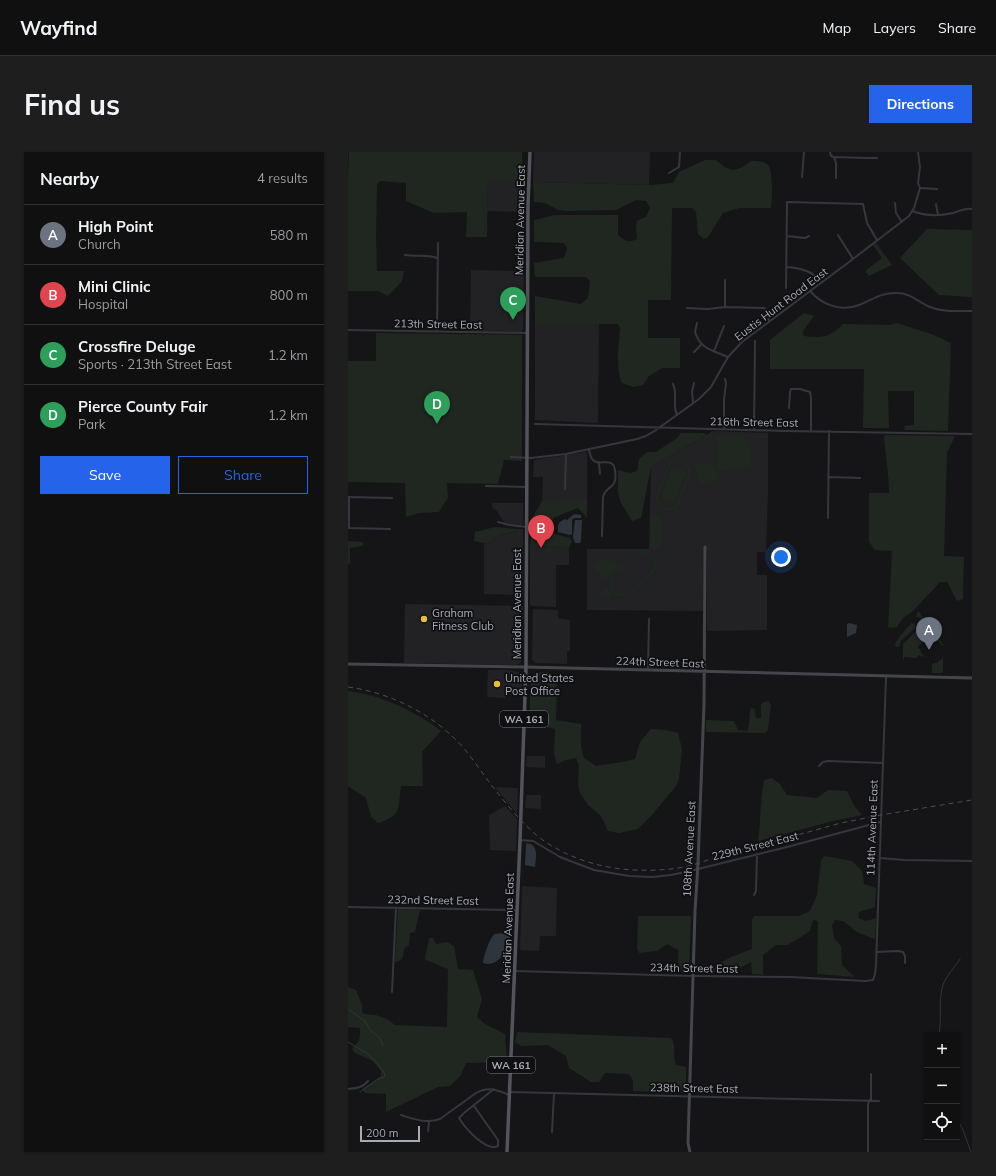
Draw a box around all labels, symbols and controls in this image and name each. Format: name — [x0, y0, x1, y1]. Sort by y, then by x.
text: Wayfind — [20, 16, 97, 40]
text: Map — [822, 19, 851, 37]
text: Layers — [873, 19, 916, 37]
text: Share — [938, 19, 976, 37]
button: Directions — [869, 85, 972, 123]
text: Find us — [24, 87, 120, 122]
street label: Meridian Avenue East — [512, 164, 528, 275]
text: Nearby — [40, 168, 99, 189]
text: 4 results — [257, 170, 308, 186]
text: High Point — [78, 217, 153, 236]
text: A — [48, 227, 58, 243]
text: 580 m — [270, 227, 308, 243]
text: Church — [78, 236, 121, 252]
street label: Eustis Hunt Road East — [732, 264, 830, 344]
text: Mini Clinic — [78, 277, 151, 296]
text: B — [49, 287, 57, 303]
text: 800 m — [270, 287, 308, 303]
pin: C — [500, 287, 526, 320]
text: Hospital — [78, 296, 128, 312]
street label: 213th Street East — [394, 316, 483, 332]
text: Crossfire Deluge — [78, 337, 196, 356]
text: C — [49, 347, 57, 363]
text: 1.2 km — [268, 347, 308, 363]
text: Sports · 213th Street East — [78, 356, 232, 372]
pin: D — [424, 391, 450, 424]
text: Pierce County Fair — [78, 397, 208, 416]
text: D — [48, 407, 58, 423]
text: 1.2 km — [268, 407, 308, 423]
street label: 216th Street East — [710, 414, 799, 430]
text: Park — [78, 416, 105, 432]
button: Save — [40, 456, 170, 494]
button: Share — [178, 456, 308, 494]
pin: B — [528, 515, 554, 548]
your location — [771, 547, 791, 567]
street label: Meridian Avenue East — [510, 549, 524, 659]
place label: Graham Fitness Club — [432, 606, 494, 633]
marker: Graham Fitness Club — [419, 614, 429, 624]
pin: A — [916, 617, 942, 650]
street label: 224th Street East — [616, 653, 705, 671]
place label: United States Post Office — [505, 671, 574, 698]
marker: United States Post Office — [492, 679, 502, 689]
road number: WA 161 — [500, 711, 548, 727]
street label: 114th Avenue East — [863, 779, 881, 876]
street label: 108th Avenue East — [679, 800, 699, 897]
street label: 229th Street East — [710, 828, 800, 863]
street label: Meridian Avenue East — [499, 872, 517, 984]
street label: 232nd Street East — [387, 892, 479, 908]
street label: 234th Street East — [650, 960, 739, 976]
map controls — [924, 1032, 960, 1140]
button: + — [924, 1032, 960, 1068]
road number: WA 161 — [487, 1057, 535, 1073]
button: − — [924, 1068, 960, 1104]
street label: 238th Street East — [650, 1080, 739, 1096]
button: locate — [924, 1104, 960, 1140]
scale bar — [360, 1124, 420, 1143]
text: 200 m — [366, 1126, 398, 1140]

